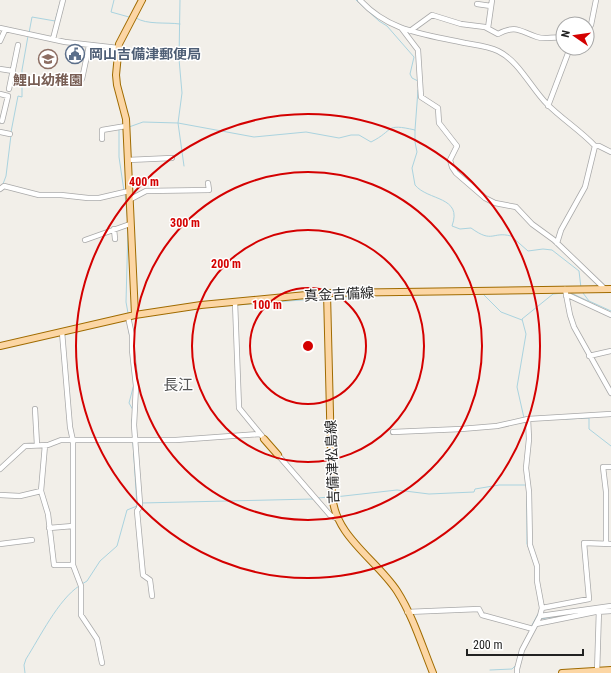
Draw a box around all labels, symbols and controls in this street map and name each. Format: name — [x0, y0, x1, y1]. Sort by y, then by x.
north arrow — [555, 16, 595, 56]
text: N — [559, 29, 573, 39]
public building icon: 岡山吉備津郵便局 — [64, 43, 86, 65]
place label: 岡山吉備津郵便局 — [89, 46, 201, 62]
school or university icon: 鯉山幼稚園 — [37, 48, 59, 70]
place label: 鯉山幼稚園 — [13, 72, 83, 88]
text: 400 m — [129, 175, 159, 189]
text: 300 m — [170, 216, 200, 230]
text: 200 m — [211, 257, 241, 271]
street label: 真金吉備線 — [304, 284, 374, 304]
text: 100 m — [252, 298, 282, 312]
centre of rings — [301, 339, 315, 353]
district label: 長江 — [163, 376, 193, 394]
street label: 吉備津松島線 — [323, 420, 341, 504]
scale bar — [467, 631, 583, 657]
text: 200 m — [473, 638, 503, 652]

